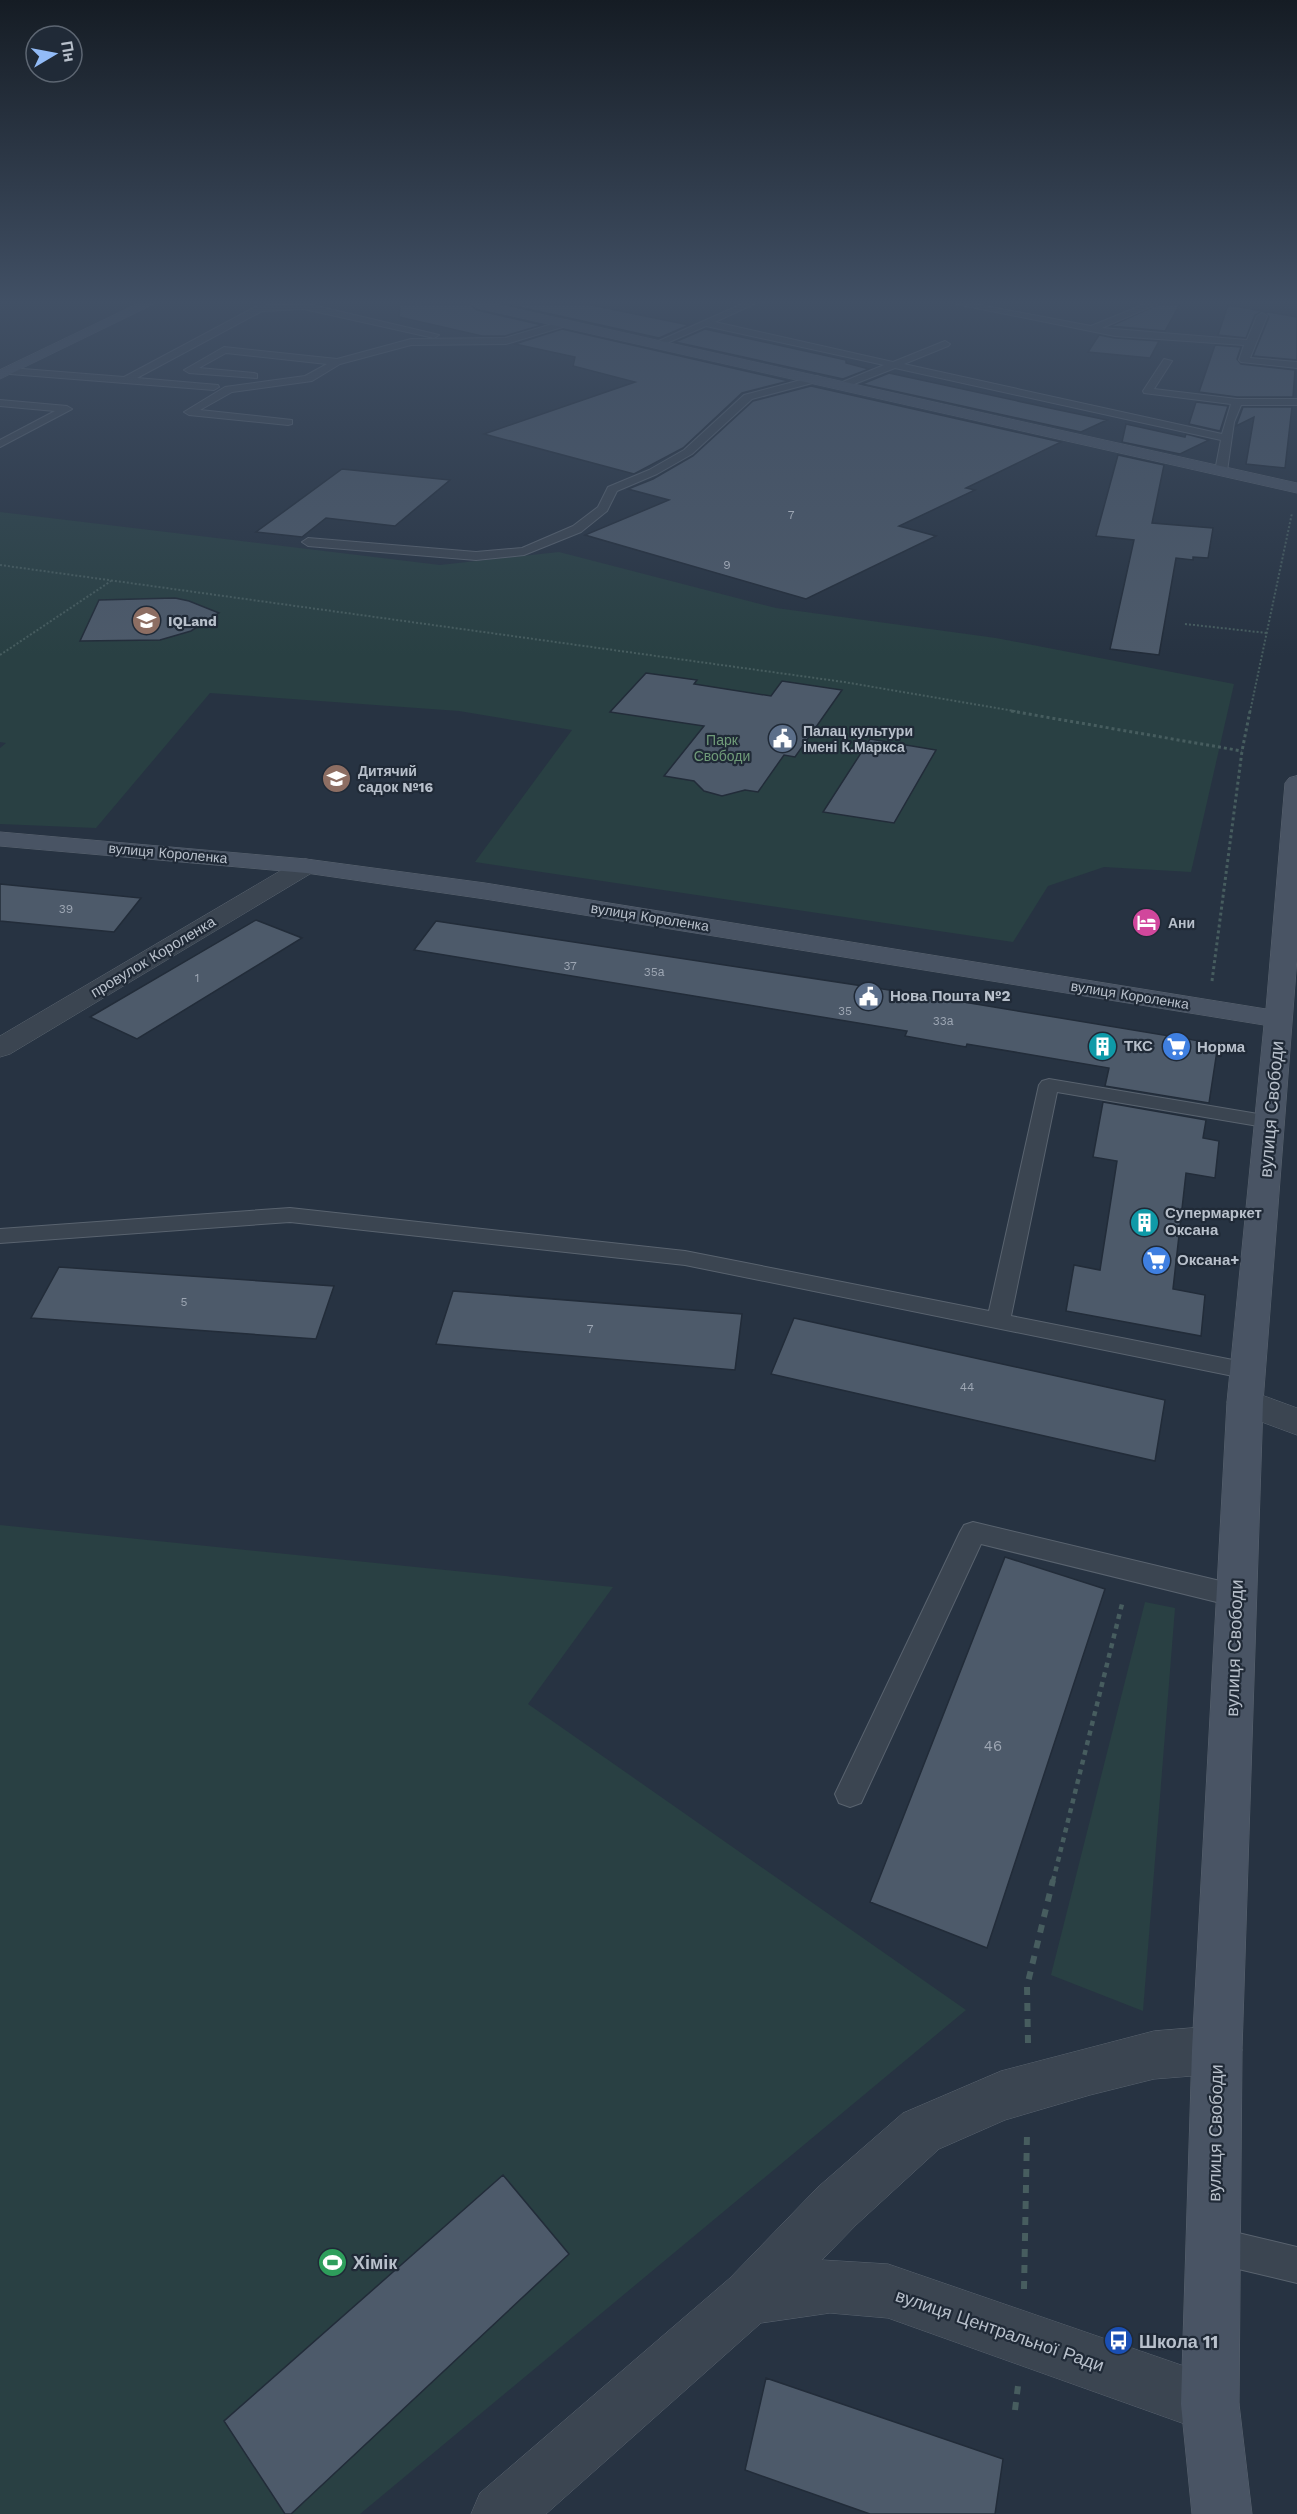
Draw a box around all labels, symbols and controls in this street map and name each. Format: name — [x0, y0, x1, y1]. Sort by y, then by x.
north arrow — [24, 24, 84, 84]
text: Пн — [57, 39, 79, 64]
house number: 7 — [788, 508, 795, 522]
house number: 9 — [723, 558, 731, 572]
school or university icon: IQLand — [131, 605, 163, 637]
place label: IQLand — [168, 613, 217, 629]
public building icon: Палац культури імені К.Маркса — [766, 723, 798, 755]
place label: Палац культури імені К.Маркса — [803, 723, 913, 755]
park label: Парк Свободи — [694, 732, 750, 764]
school or university icon: Дитячий садок №16 — [321, 763, 353, 795]
place label: Дитячий садок №16 — [358, 763, 434, 795]
street label: вулиця Короленка — [108, 840, 228, 866]
street label: вулиця Короленка — [590, 900, 710, 934]
house number: 39 — [59, 902, 73, 916]
hotel icon: Ани — [1131, 907, 1163, 939]
street label: провулок Короленка — [87, 912, 219, 1001]
place label: Ани — [1168, 915, 1195, 931]
house number: 37 — [563, 959, 577, 973]
house number: 35а — [644, 965, 665, 979]
house number: 1 — [195, 971, 199, 985]
street label: вулиця Короленка — [1070, 978, 1190, 1012]
public building icon: Нова Пошта №2 — [853, 980, 885, 1012]
place label: Нова Пошта №2 — [890, 987, 1011, 1005]
house number: 35 — [838, 1004, 852, 1018]
house number: 33а — [933, 1014, 954, 1028]
building icon: ТКС — [1087, 1030, 1119, 1062]
supermarket icon: Норма — [1160, 1031, 1192, 1063]
place label: ТКС — [1124, 1037, 1153, 1055]
place label: Норма — [1197, 1038, 1246, 1056]
street label: вулиця Свободи — [1255, 1040, 1287, 1178]
place label: Супермаркет Оксана — [1165, 1204, 1262, 1239]
building icon: Супермаркет Оксана — [1128, 1206, 1160, 1238]
supermarket icon: Оксана+ — [1140, 1244, 1172, 1276]
place label: Оксана+ — [1177, 1251, 1239, 1269]
house number: 5 — [181, 1295, 188, 1309]
house number: 7 — [587, 1322, 594, 1336]
house number: 44 — [960, 1380, 974, 1394]
street label: вулиця Свободи — [1221, 1579, 1247, 1717]
house number: 46 — [984, 1737, 1002, 1755]
street label: вулиця Свободи — [1203, 2064, 1227, 2202]
sports icon: Хімік — [316, 2246, 348, 2278]
place label: Хімік — [353, 2252, 398, 2273]
street label: вулиця Центральної Ради — [893, 2284, 1107, 2376]
bus stop icon: Школа 11 — [1102, 2325, 1134, 2357]
place label: Школа 11 — [1139, 2331, 1218, 2352]

